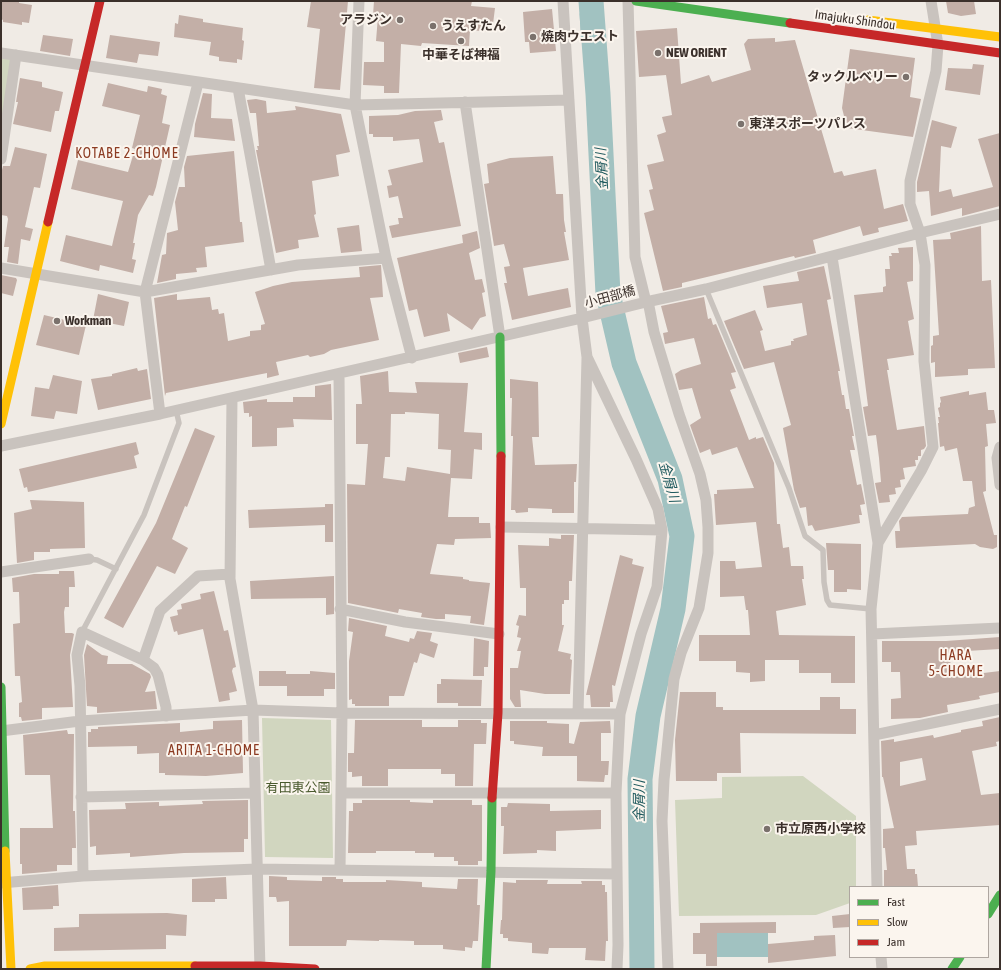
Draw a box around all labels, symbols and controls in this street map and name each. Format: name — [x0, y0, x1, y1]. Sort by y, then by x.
street label: Imajuku Shindou — [814, 7, 896, 33]
place label: アラジン — [340, 12, 392, 28]
marker: アラジン — [395, 15, 405, 25]
place label: うえすたん — [441, 18, 506, 34]
marker: うえすたん — [428, 21, 438, 31]
place label: 焼肉ウエスト — [541, 29, 619, 45]
marker: 焼肉ウエスト — [528, 32, 538, 42]
marker: 中華そば神福 — [456, 36, 466, 46]
place label: NEW ORIENT — [666, 45, 727, 61]
place label: 中華そば神福 — [422, 47, 500, 63]
marker: NEW ORIENT — [653, 48, 663, 58]
place label: タックルベリー — [807, 69, 898, 85]
marker: タックルベリー — [901, 72, 911, 82]
place label: 東洋スポーツパレス — [749, 116, 866, 132]
marker: 東洋スポーツパレス — [736, 119, 746, 129]
district label: KOTABE 2-CHOME — [75, 146, 179, 162]
water label: 金屑川 — [593, 148, 611, 190]
street label: 小田部橋 — [583, 283, 637, 311]
place label: Workman — [65, 313, 111, 329]
marker: Workman — [52, 316, 62, 326]
water label: 金屑川 — [655, 459, 683, 505]
district label: HARA 5-CHOME — [928, 648, 984, 680]
district label: ARITA 1-CHOME — [168, 743, 260, 759]
park label: 有田東公園 — [266, 780, 330, 796]
water label: 金屑川 — [632, 780, 648, 822]
place label: 市立原西小学校 — [775, 821, 866, 837]
marker: 市立原西小学校 — [762, 824, 772, 834]
legend — [849, 886, 989, 958]
text: Fast — [887, 895, 905, 909]
text: Slow — [887, 915, 908, 929]
text: Jam — [887, 935, 905, 949]

